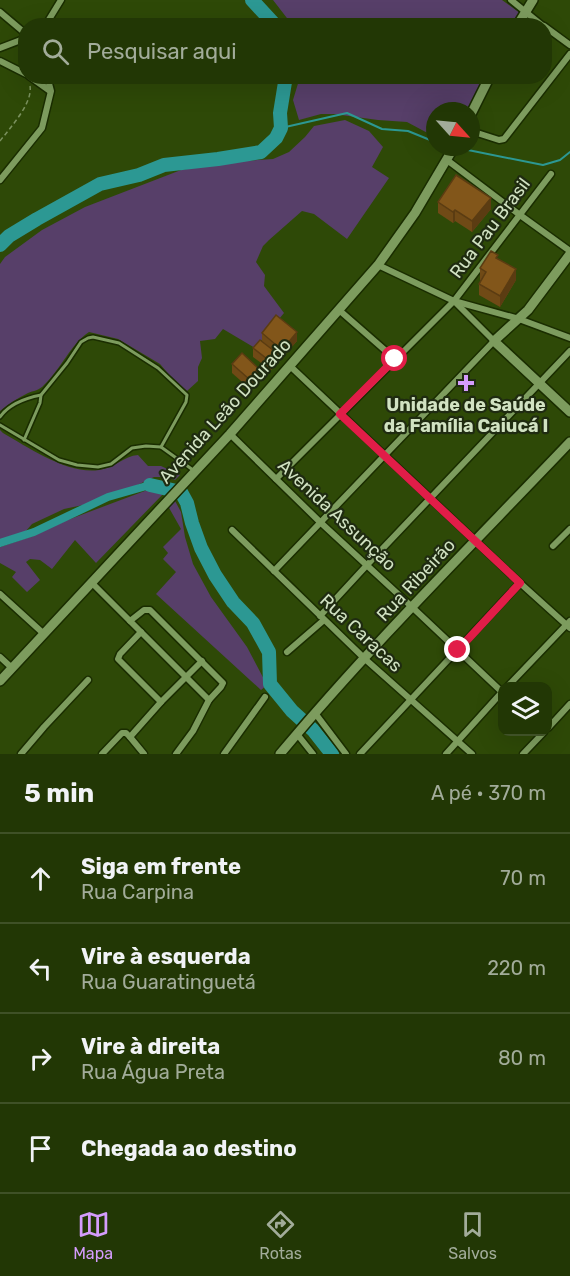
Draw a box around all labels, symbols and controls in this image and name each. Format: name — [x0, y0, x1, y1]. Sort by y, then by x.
search box — [18, 18, 552, 84]
icon: search — [39, 35, 72, 68]
text: Pesquisar aqui — [87, 38, 237, 65]
north arrow — [426, 102, 480, 156]
street label: Rua Pau Brasil — [445, 173, 535, 283]
street label: Avenida Leão Dourado — [154, 334, 296, 488]
route start — [381, 345, 407, 371]
marker: Unidade de Saúde da Família Caiucá I — [457, 374, 475, 392]
place label: Unidade de Saúde da Família Caiucá I — [384, 394, 548, 437]
street label: Avenida Assunção — [273, 455, 401, 575]
street label: Rua Ribeirão — [372, 534, 460, 626]
street label: Rua Caracas — [315, 589, 407, 677]
route end — [444, 636, 470, 662]
map controls — [498, 682, 552, 736]
button: layers — [498, 682, 552, 736]
text: 5 min — [24, 778, 94, 809]
text: A pé · 370 m — [431, 781, 546, 805]
text: Siga em frente — [81, 853, 241, 880]
icon: ahead — [24, 862, 57, 895]
text: 70 m — [500, 866, 546, 890]
text: Rua Carpina — [81, 880, 194, 904]
text: Vire à esquerda — [81, 943, 251, 970]
icon: left — [24, 952, 57, 985]
text: 220 m — [487, 956, 546, 980]
text: Rua Guaratinguetá — [81, 970, 256, 994]
text: Vire à direita — [81, 1033, 220, 1060]
icon: right — [24, 1042, 57, 1075]
text: 80 m — [498, 1046, 546, 1070]
text: Rua Água Preta — [81, 1060, 225, 1084]
icon: arrive — [24, 1132, 57, 1165]
text: Chegada ao destino — [81, 1135, 297, 1162]
tab: Mapa — [73, 1208, 113, 1263]
tab: Rotas — [259, 1208, 302, 1263]
tab: Salvos — [448, 1208, 497, 1263]

